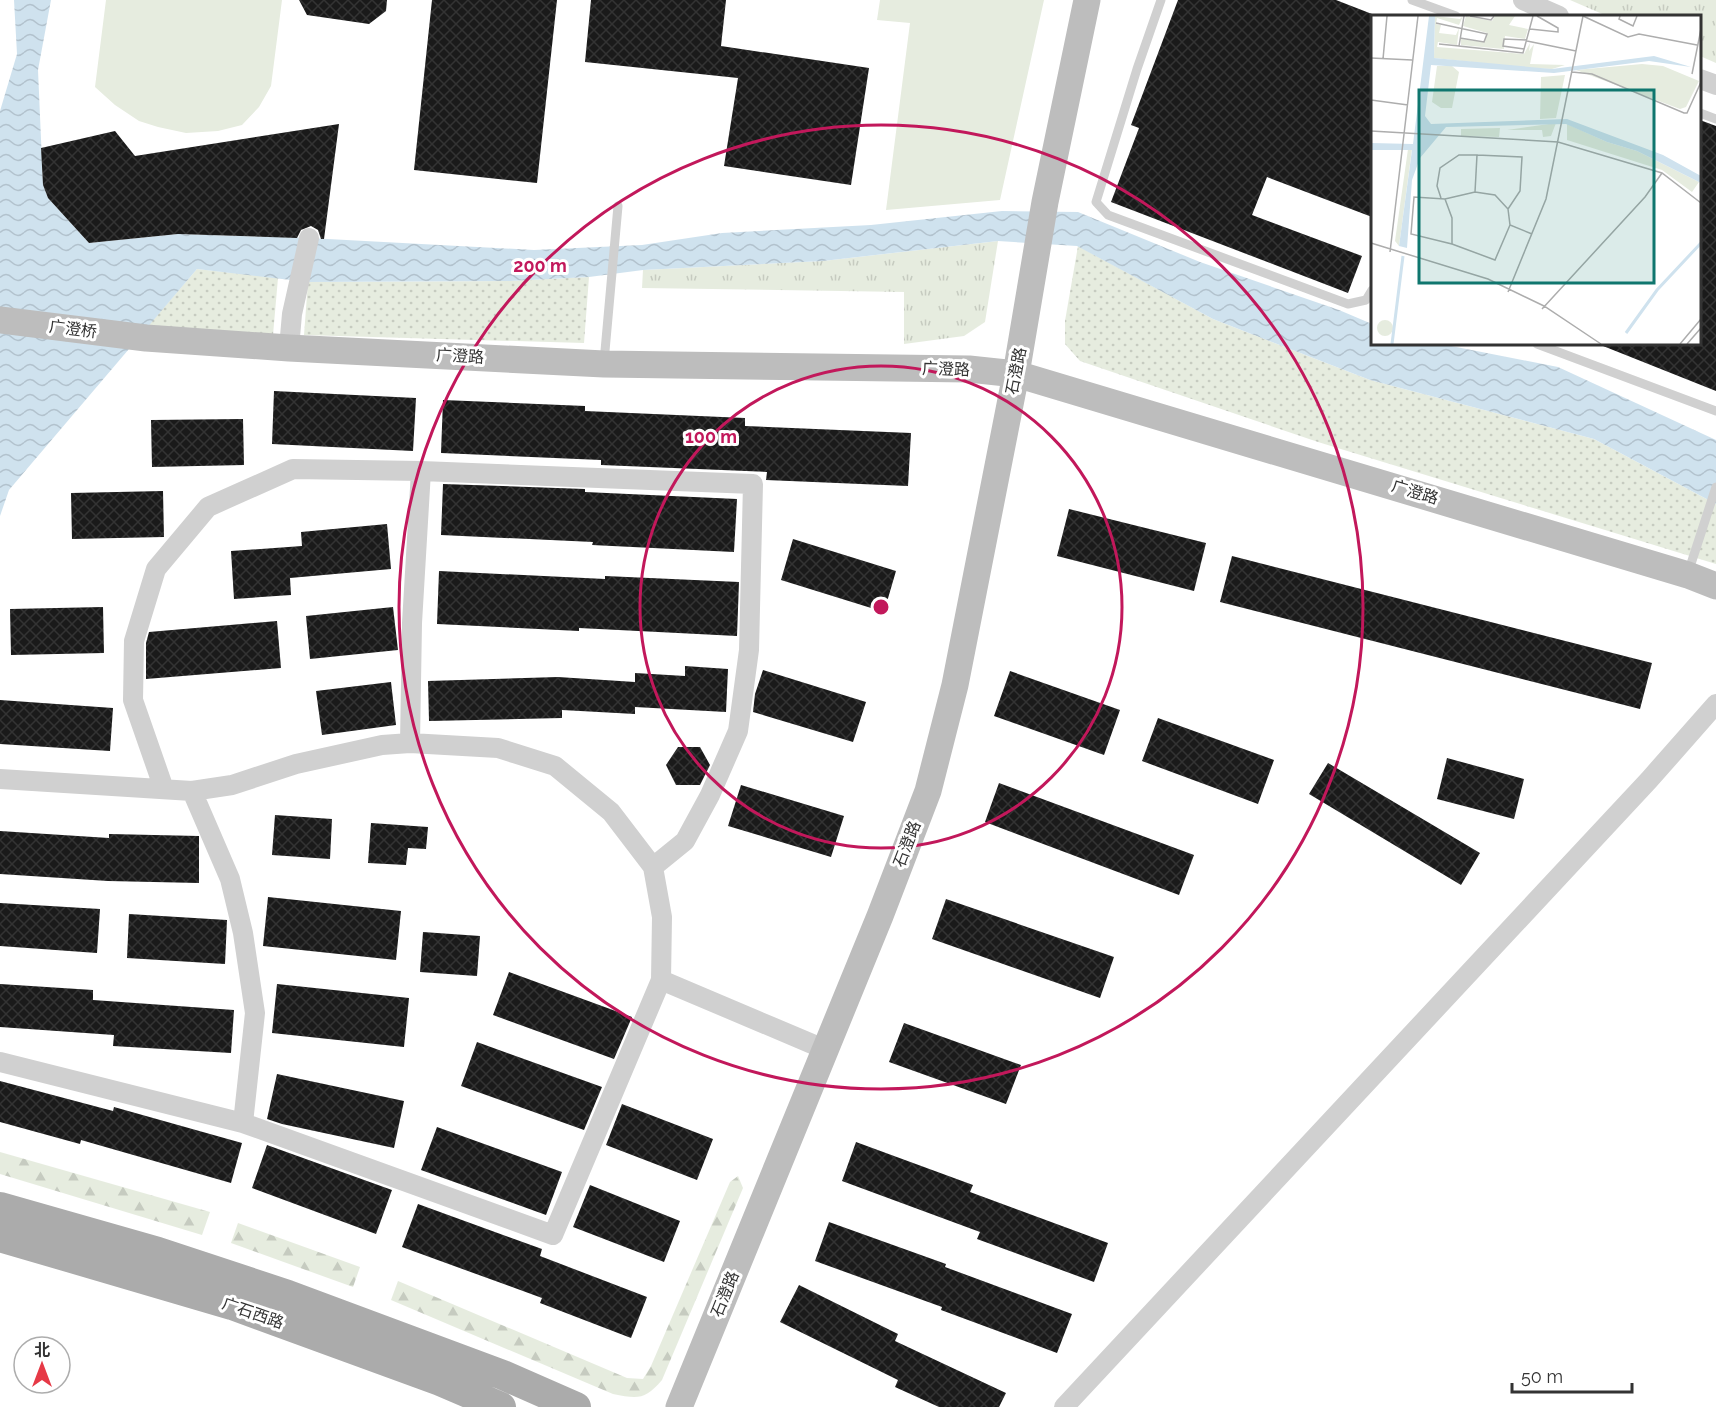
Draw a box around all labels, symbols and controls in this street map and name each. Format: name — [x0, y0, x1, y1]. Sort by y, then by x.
inset map — [1371, 15, 1701, 345]
text: 200 m — [513, 255, 567, 276]
street label: 广澄桥 — [48, 317, 98, 341]
street label: 广澄路 — [436, 345, 484, 367]
street label: 石澄路 — [1002, 346, 1030, 396]
street label: 广澄路 — [922, 359, 970, 379]
text: 100 m — [685, 426, 737, 447]
street label: 广澄路 — [1389, 476, 1441, 508]
centre of rings — [871, 597, 891, 617]
street label: 石澄路 — [890, 818, 924, 870]
street label: 石澄路 — [707, 1268, 743, 1320]
street label: 广石西路 — [220, 1294, 286, 1332]
north arrow — [12, 1335, 72, 1395]
text: 北 — [34, 1341, 50, 1360]
scale bar — [1512, 1356, 1632, 1394]
text: 50 m — [1521, 1366, 1563, 1387]

